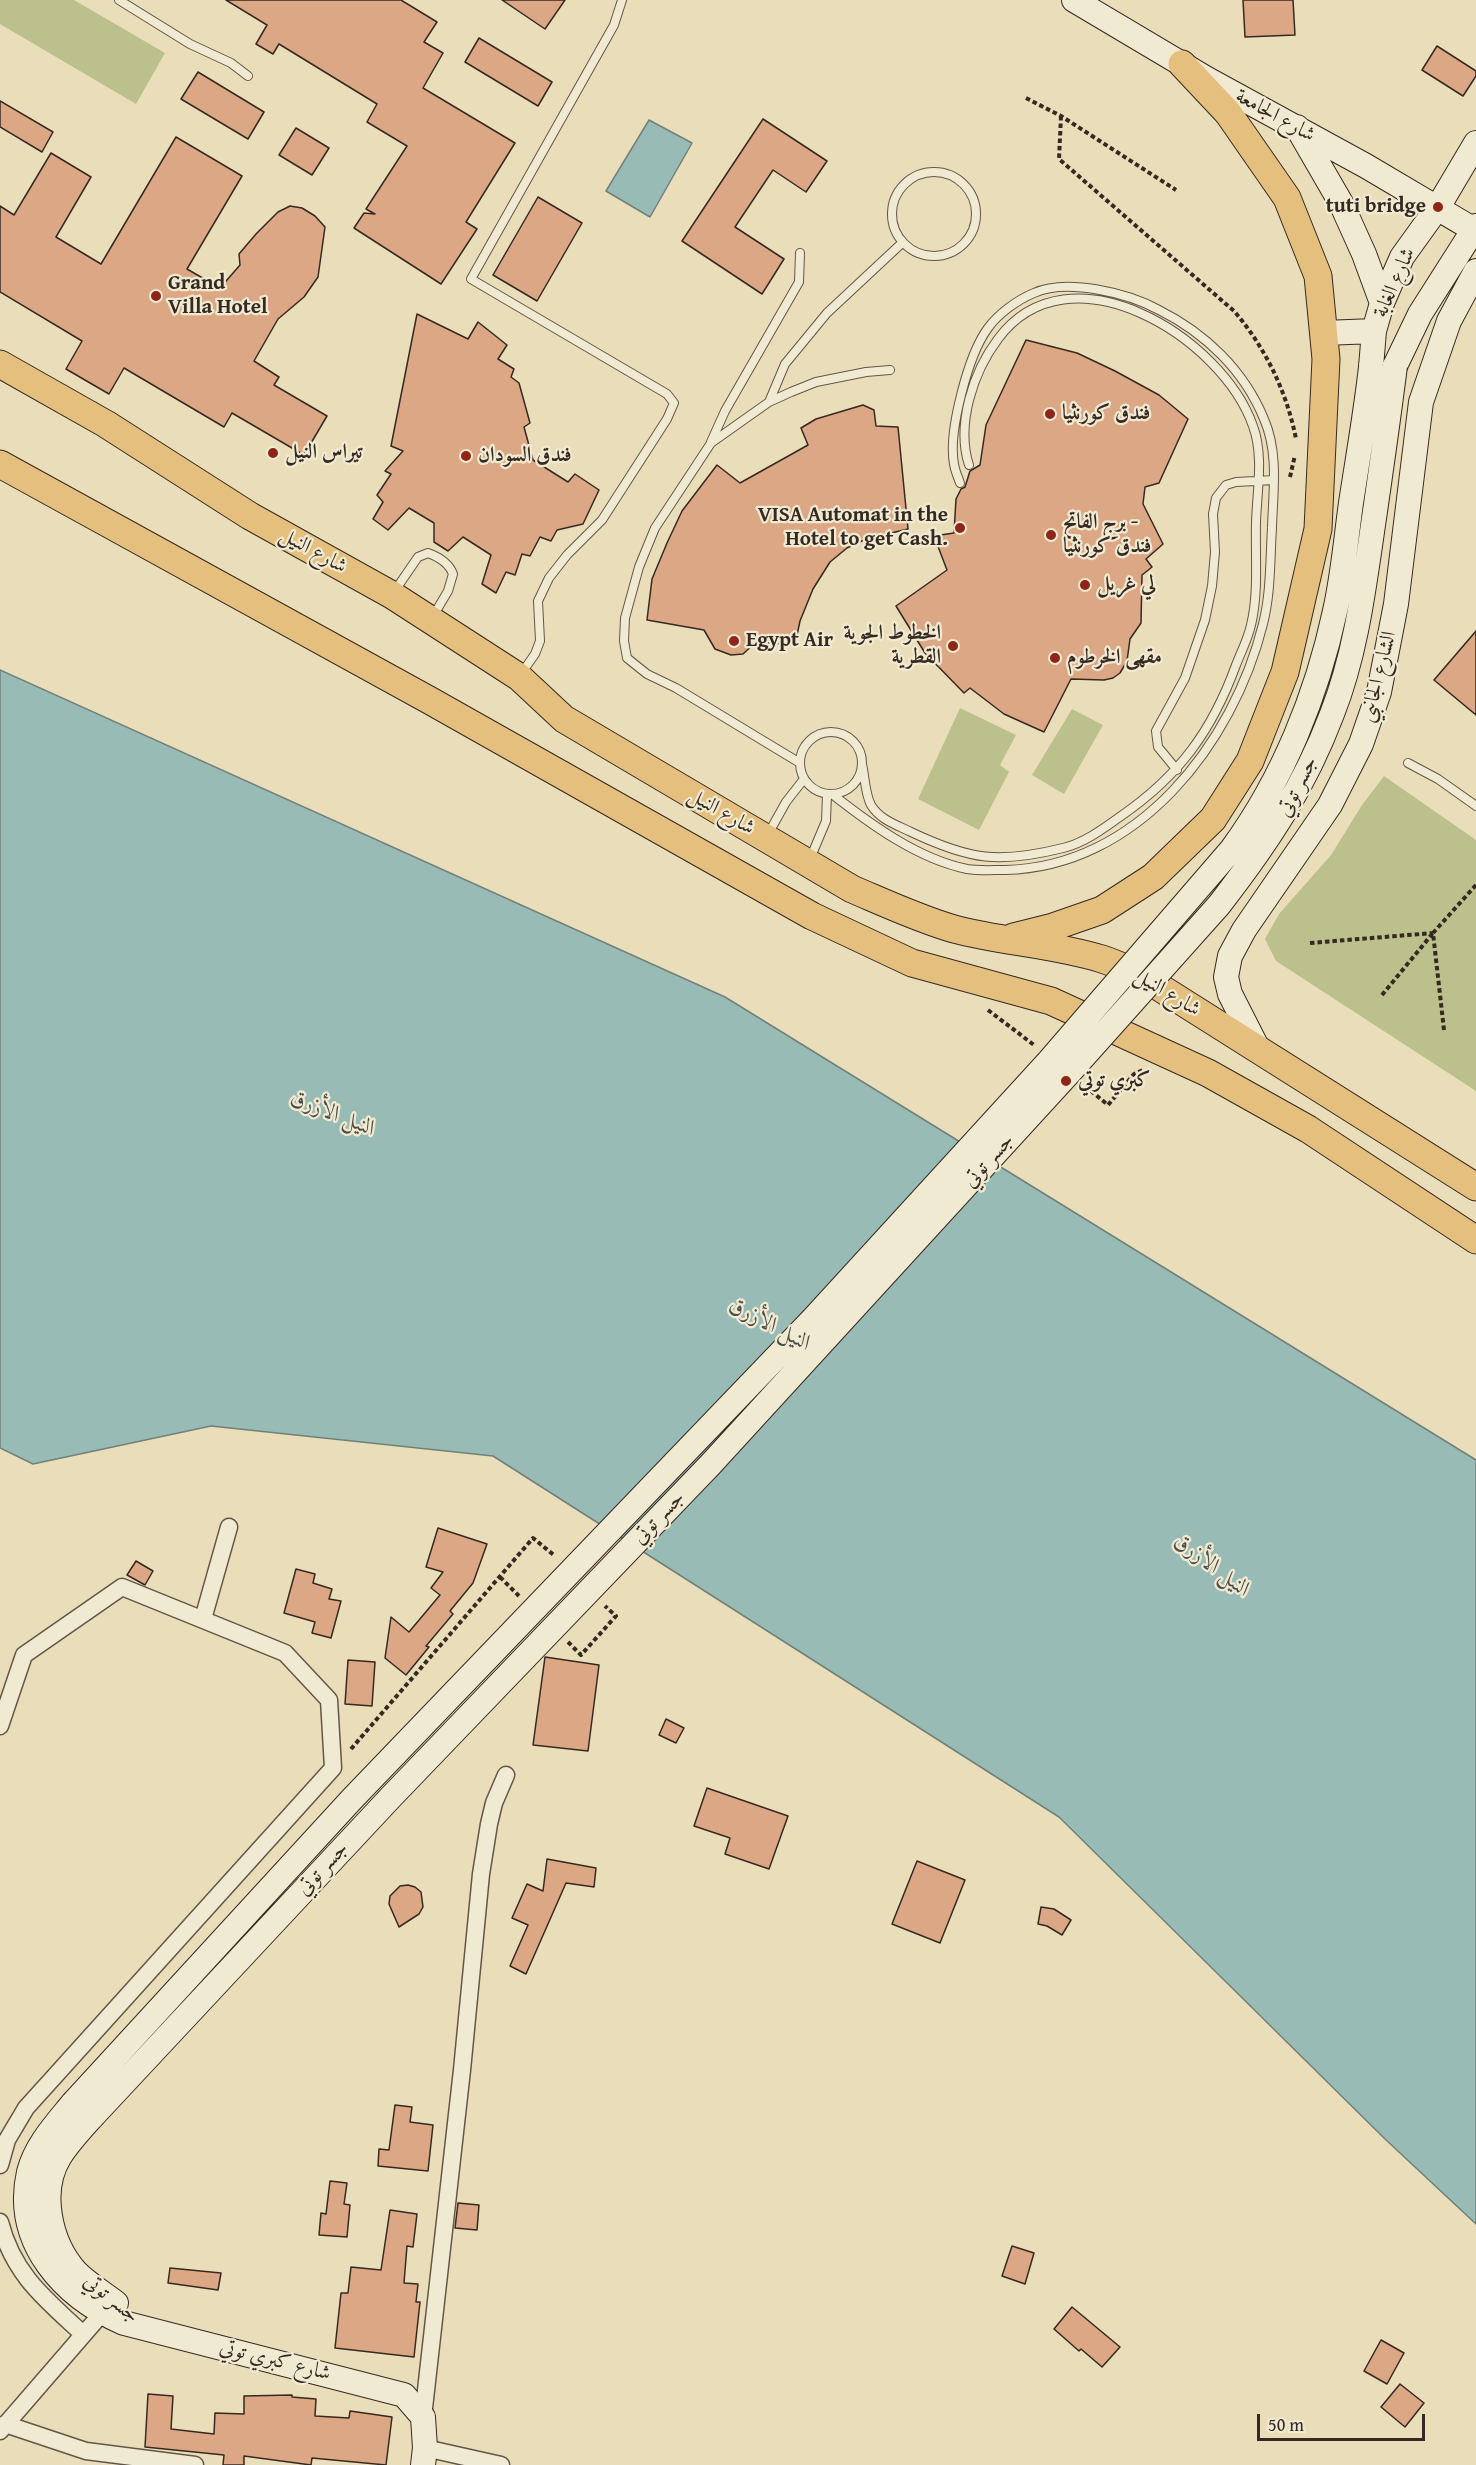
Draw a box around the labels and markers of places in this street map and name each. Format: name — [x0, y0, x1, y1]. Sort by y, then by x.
place label: tuti bridge — [1326, 194, 1426, 220]
marker: tuti bridge — [1431, 200, 1445, 214]
place label: Grand Villa Hotel — [168, 271, 267, 321]
marker: Grand Villa Hotel — [149, 289, 163, 303]
place label: فندق كورنثيا — [1062, 401, 1150, 427]
marker: فندق كورنثيا — [1043, 407, 1057, 421]
place label: تيراس النيل — [285, 440, 363, 466]
place label: فندق السودان — [478, 443, 572, 469]
marker: تيراس النيل — [266, 446, 280, 460]
marker: فندق السودان — [459, 449, 473, 463]
place label: VISA Automat in the Hotel to get Cash. — [758, 503, 948, 553]
place label: برج الفاتح - فندق كورنثيا — [1063, 510, 1151, 560]
marker: VISA Automat in the Hotel to get Cash. — [953, 521, 967, 535]
marker: برج الفاتح - فندق كورنثيا — [1044, 528, 1058, 542]
place label: لي غريل — [1097, 572, 1156, 598]
marker: لي غريل — [1078, 578, 1092, 592]
place label: الخطوط الجوية القطرية — [844, 621, 941, 671]
place label: Egypt Air — [746, 628, 833, 654]
marker: Egypt Air — [727, 634, 741, 648]
marker: الخطوط الجوية القطرية — [946, 639, 960, 653]
place label: مقهى الخرطوم — [1067, 645, 1162, 671]
marker: مقهى الخرطوم — [1048, 651, 1062, 665]
place label: كبري توتي — [1078, 1068, 1151, 1094]
marker: كبري توتي — [1059, 1074, 1073, 1088]

